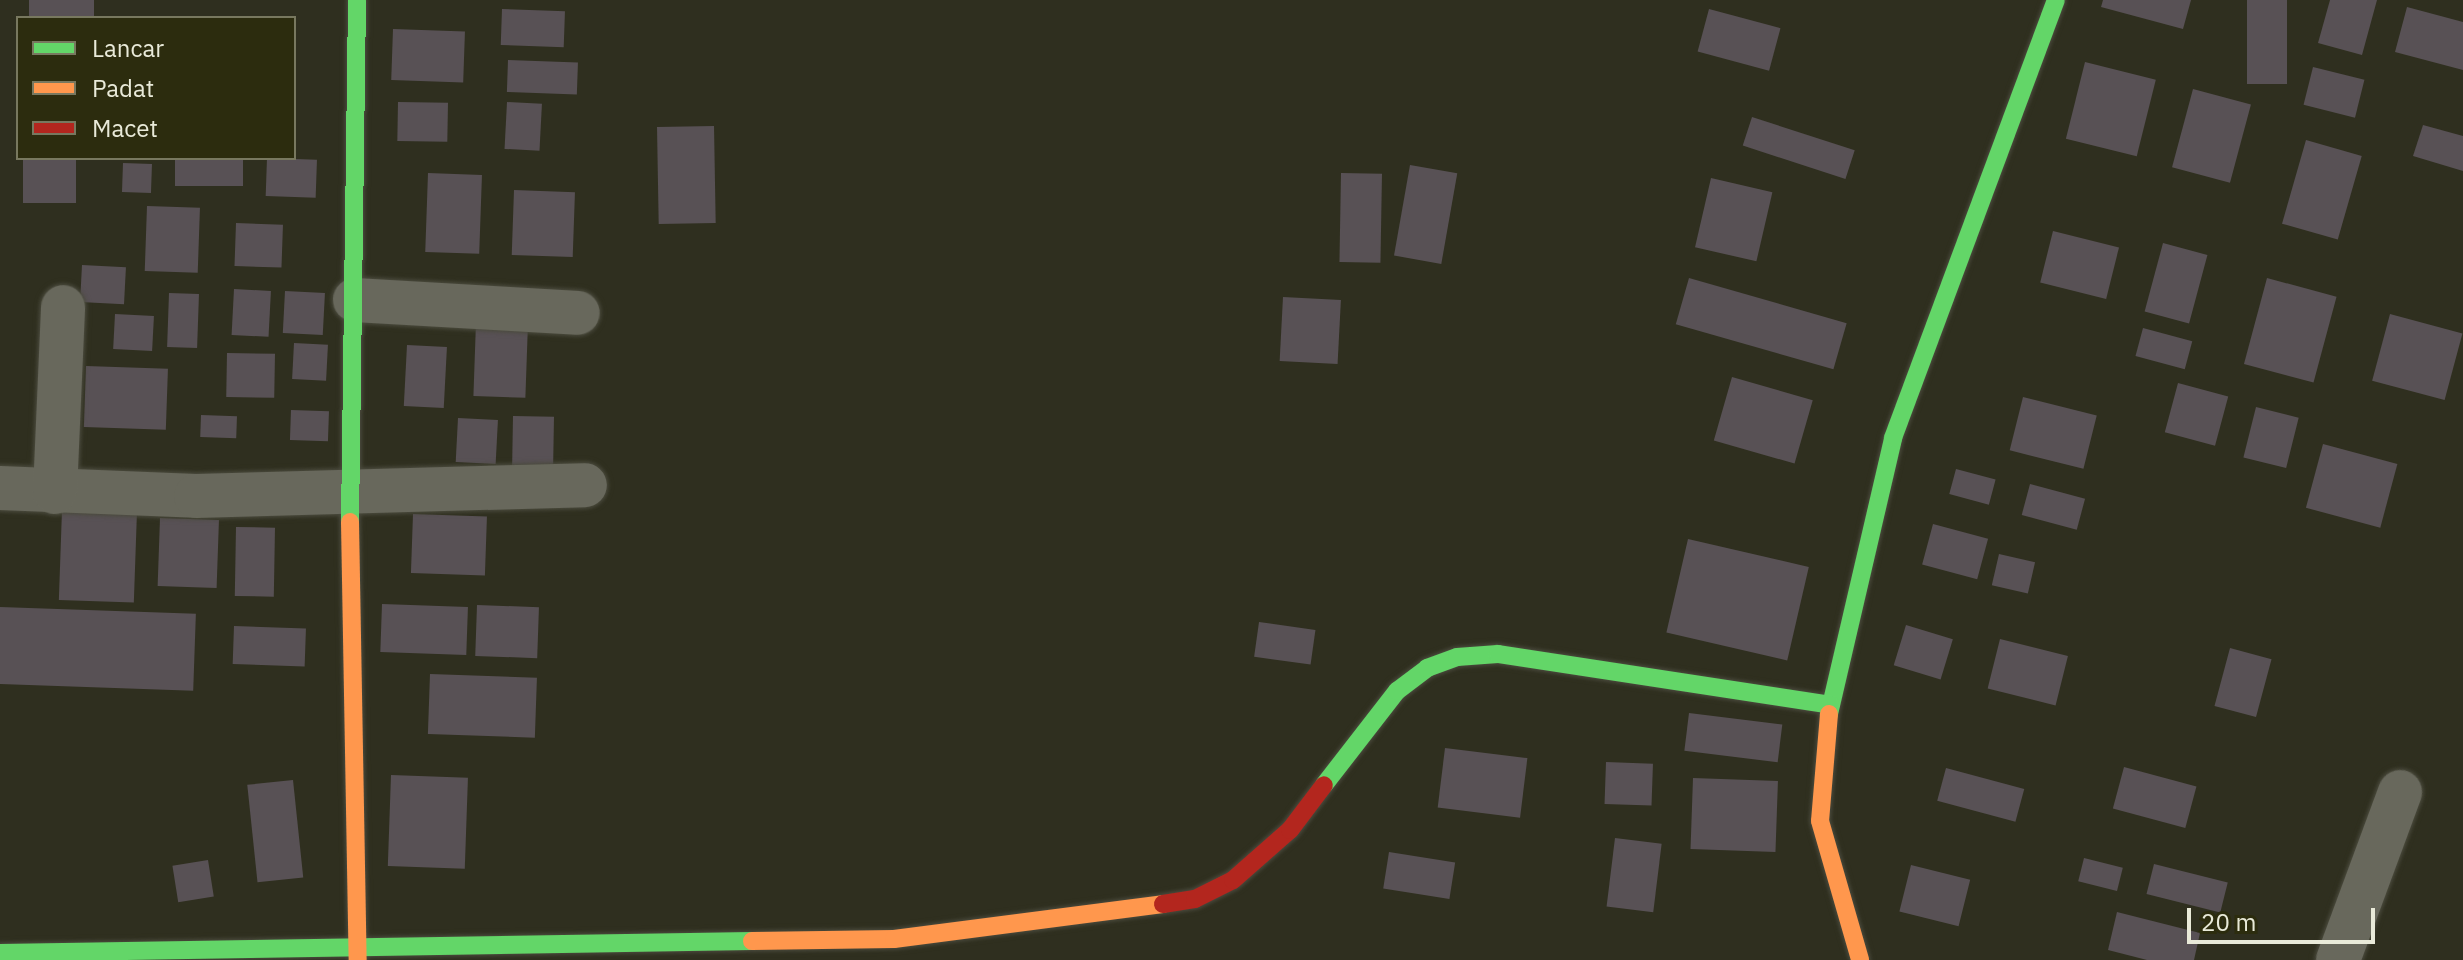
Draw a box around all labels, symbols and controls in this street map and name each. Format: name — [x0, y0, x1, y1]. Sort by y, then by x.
legend — [16, 16, 296, 160]
text: Lancar — [92, 32, 164, 64]
text: Padat — [92, 72, 154, 104]
text: Macet — [92, 112, 158, 144]
scale bar — [2191, 892, 2379, 942]
text: 20 m — [2201, 906, 2256, 938]

